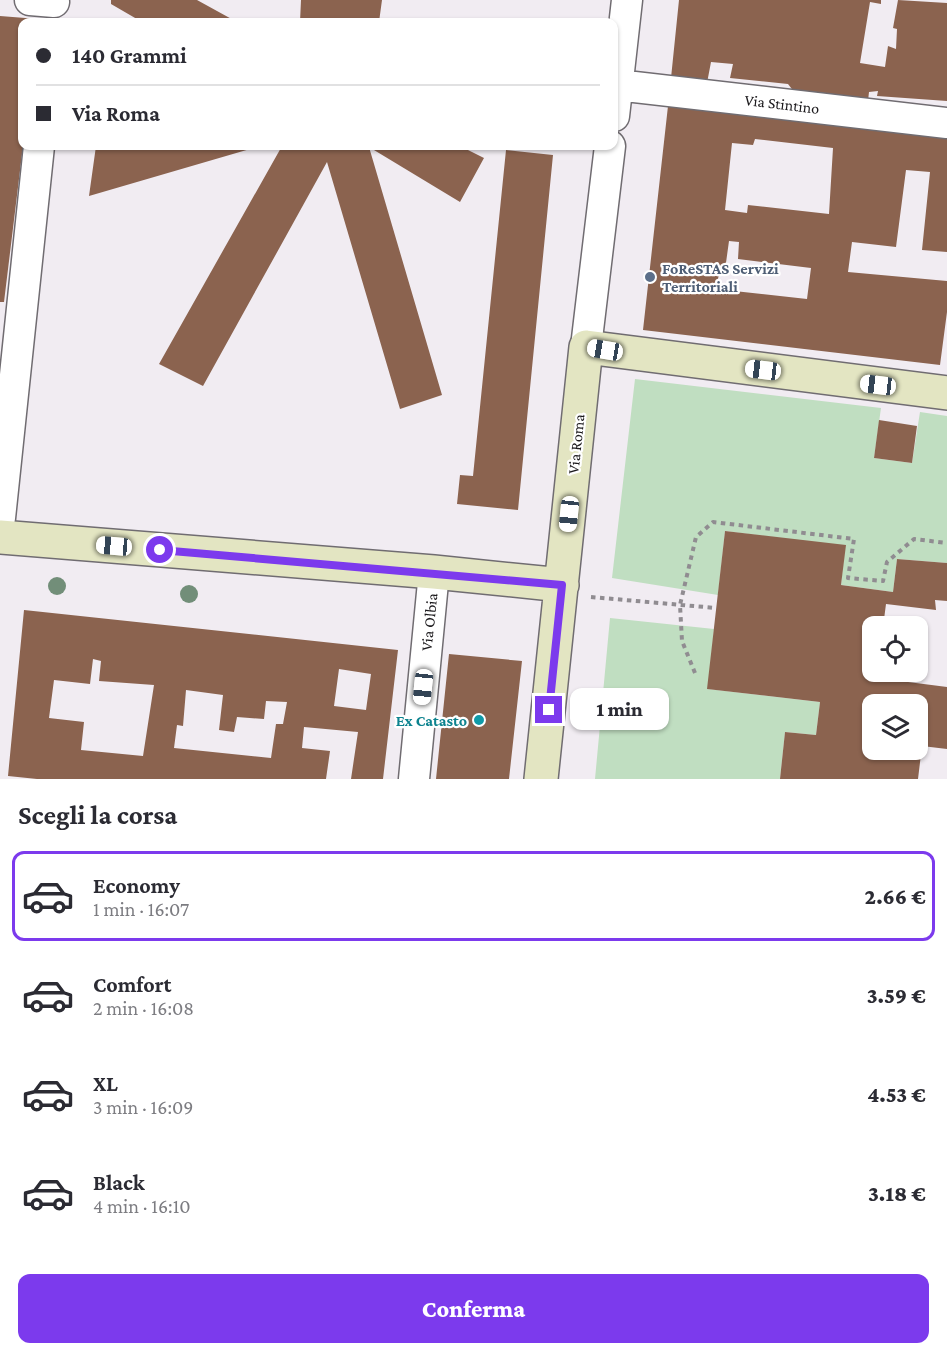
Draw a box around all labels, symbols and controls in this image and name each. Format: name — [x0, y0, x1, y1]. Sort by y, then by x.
text: 140 Grammi — [72, 43, 187, 68]
street label: Via Stintino — [744, 91, 820, 117]
text: Via Roma — [72, 101, 160, 126]
place label: FoReSTAS Servizi Territoriali — [662, 260, 779, 295]
marker: FoReSTAS Servizi Territoriali — [643, 270, 657, 284]
car — [586, 338, 624, 362]
car — [744, 359, 782, 381]
car — [859, 374, 897, 396]
street label: Via Roma — [564, 413, 588, 475]
car — [558, 495, 580, 533]
car — [95, 535, 133, 557]
route start — [146, 536, 173, 563]
street label: Via Olbia — [418, 592, 441, 652]
map controls — [862, 616, 928, 760]
button: locate — [862, 616, 928, 682]
car — [412, 668, 434, 706]
callout: 1 min — [570, 689, 669, 731]
button: layers — [862, 694, 928, 760]
route end — [535, 696, 562, 723]
text: 1 min — [596, 698, 643, 720]
place label: Ex Catasto — [396, 712, 467, 729]
marker: Ex Catasto — [472, 713, 486, 727]
text: Scegli la corsa — [18, 800, 177, 830]
icon: car — [21, 869, 75, 923]
text: Economy — [93, 873, 180, 898]
text: 2.66 € — [865, 884, 926, 909]
text: 1 min · 16:07 — [93, 898, 189, 920]
icon: car — [21, 968, 75, 1022]
text: Comfort — [93, 972, 171, 997]
text: 3.59 € — [867, 983, 926, 1008]
text: 2 min · 16:08 — [93, 997, 194, 1019]
icon: car — [21, 1067, 75, 1121]
text: XL — [93, 1071, 118, 1096]
text: 4.53 € — [867, 1082, 926, 1107]
text: 3 min · 16:09 — [93, 1096, 193, 1118]
icon: car — [21, 1166, 75, 1220]
text: Black — [93, 1170, 145, 1195]
text: 3.18 € — [868, 1181, 926, 1206]
text: 4 min · 16:10 — [93, 1195, 191, 1217]
button: Conferma — [18, 1274, 929, 1343]

